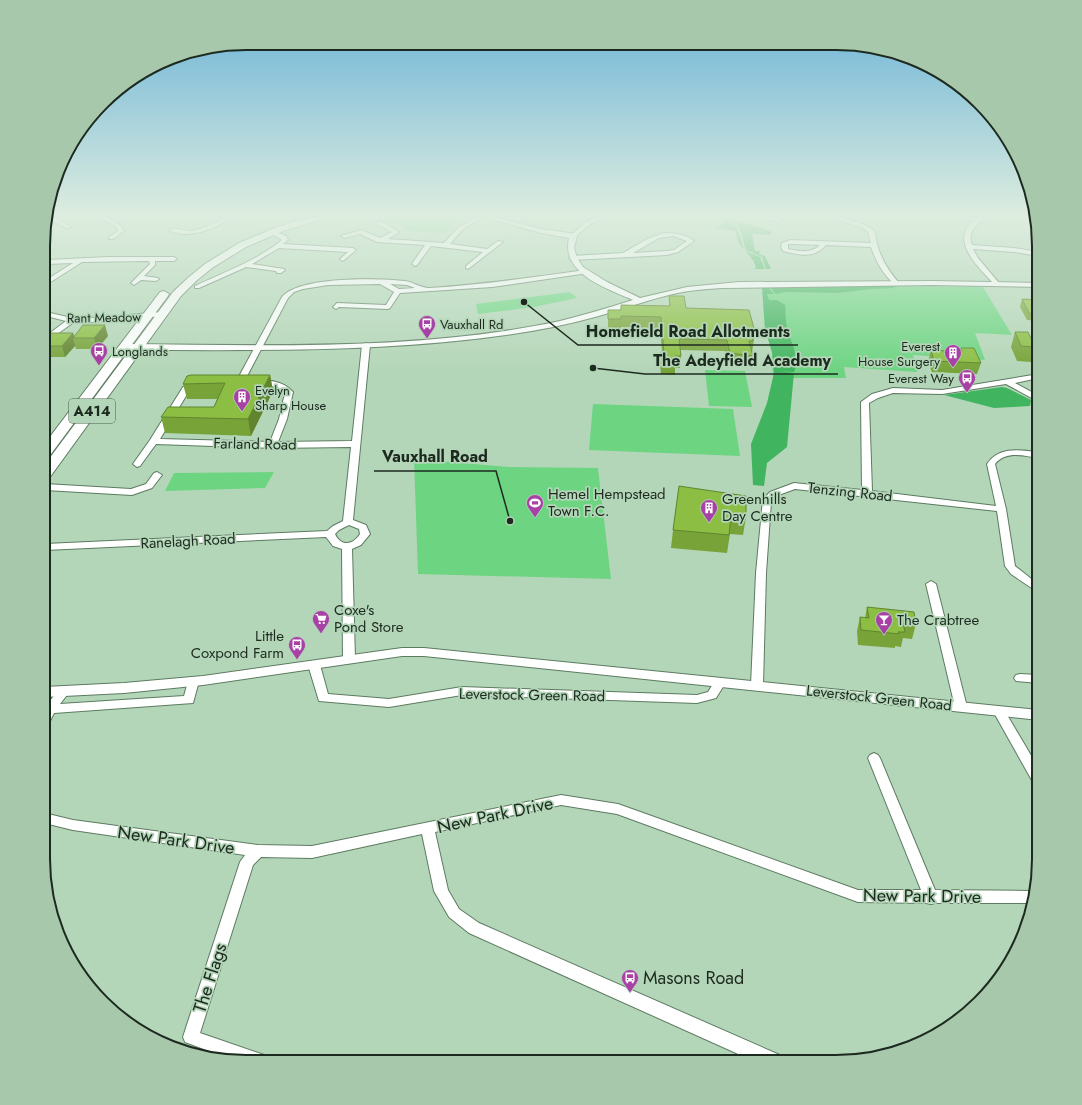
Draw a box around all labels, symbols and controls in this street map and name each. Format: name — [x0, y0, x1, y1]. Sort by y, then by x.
street label: Rant Meadow — [67, 307, 141, 328]
bus stop icon: Vauxhall Rd — [417, 314, 437, 339]
place label: Vauxhall Rd — [440, 315, 503, 334]
callout: Homefield Road Allotments — [578, 317, 798, 345]
text: Homefield Road Allotments — [586, 320, 790, 343]
place label: Everest House Surgery — [858, 337, 941, 371]
bus stop icon: Longlands — [89, 341, 109, 366]
place label: Longlands — [112, 342, 168, 361]
building icon: Everest House Surgery — [943, 343, 963, 368]
callout: The Adeyfield Academy — [645, 346, 838, 374]
text: The Adeyfield Academy — [653, 349, 832, 372]
bus stop icon: Everest Way — [957, 368, 977, 393]
place label: Everest Way — [888, 369, 954, 388]
place label: Evelyn Sharp House — [255, 381, 326, 415]
building icon: Evelyn Sharp House — [232, 387, 252, 412]
road number: A414 — [69, 399, 115, 423]
street label: Farland Road — [213, 432, 297, 456]
callout: Vauxhall Road — [374, 443, 496, 471]
text: Vauxhall Road — [381, 445, 488, 468]
street label: Tenzing Road — [807, 477, 893, 507]
place label: Hemel Hempstead Town F.C. — [548, 483, 666, 522]
place label: Greenhills Day Centre — [722, 488, 793, 527]
sports icon: Hemel Hempstead Town F.C. — [525, 493, 545, 518]
building icon: Greenhills Day Centre — [699, 498, 719, 523]
street label: Ranelagh Road — [140, 528, 236, 554]
place label: Coxe's Pond Store — [334, 599, 404, 638]
supermarket icon: Coxe's Pond Store — [311, 609, 331, 634]
place label: The Crabtree — [897, 609, 980, 631]
bar icon: The Crabtree — [874, 610, 894, 635]
place label: Little Coxpond Farm — [191, 625, 284, 664]
bus stop icon: Little Coxpond Farm — [287, 635, 307, 660]
street label: Leverstock Green Road — [805, 679, 953, 717]
street label: Leverstock Green Road — [459, 683, 605, 707]
street label: New Park Drive — [435, 790, 555, 840]
street label: New Park Drive — [116, 819, 236, 861]
street label: New Park Drive — [863, 882, 981, 910]
street label: The Flags — [187, 940, 233, 1016]
place label: Masons Road — [643, 965, 744, 991]
bus stop icon: Masons Road — [620, 968, 640, 993]

